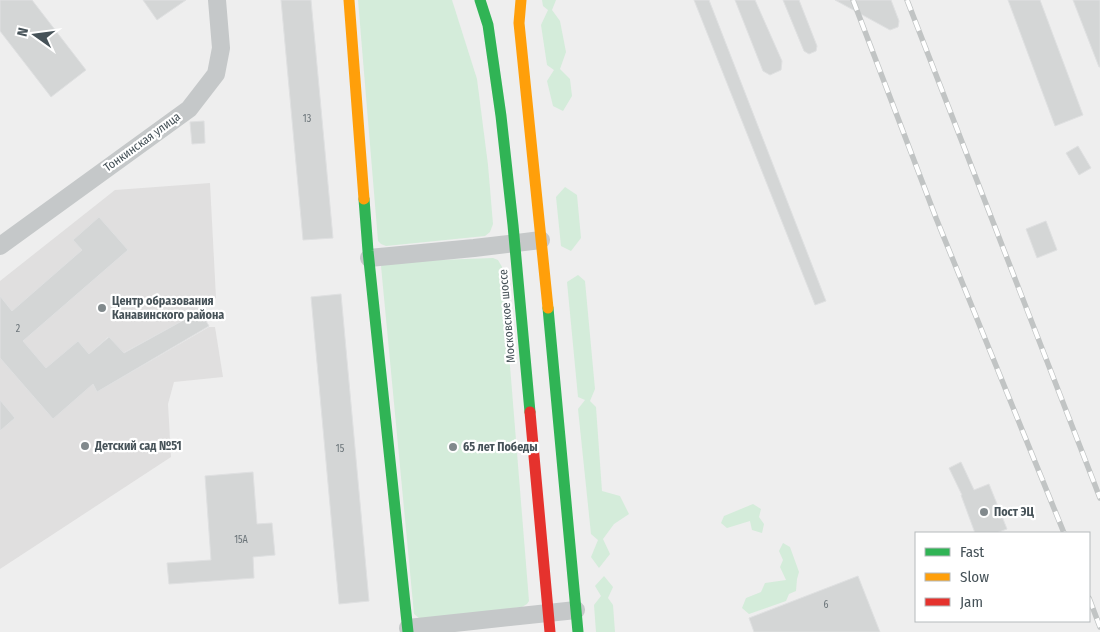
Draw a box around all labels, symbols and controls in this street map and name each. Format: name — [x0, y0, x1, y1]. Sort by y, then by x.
north arrow — [10, 10, 60, 60]
text: N — [14, 26, 32, 38]
street label: Тонкинская улица — [101, 109, 183, 175]
house number: 13 — [303, 113, 312, 125]
street label: Московское шоссе — [496, 268, 518, 364]
place label: Центр образования Канавинского района — [112, 294, 224, 322]
marker: Центр образования Канавинского района — [96, 302, 108, 314]
house number: 2 — [16, 323, 21, 335]
place label: Детский сад №51 — [94, 439, 182, 453]
marker: Детский сад №51 — [79, 440, 91, 452]
place label: 65 лет Победы — [463, 440, 538, 454]
marker: 65 лет Победы — [447, 441, 459, 453]
house number: 15 — [336, 443, 345, 455]
place label: Пост ЭЦ — [994, 505, 1034, 519]
marker: Пост ЭЦ — [978, 506, 990, 518]
legend — [915, 532, 1090, 622]
house number: 15А — [234, 534, 249, 546]
text: Fast — [960, 543, 984, 561]
text: Slow — [960, 568, 989, 586]
text: Jam — [960, 593, 983, 611]
house number: 6 — [824, 599, 829, 611]

